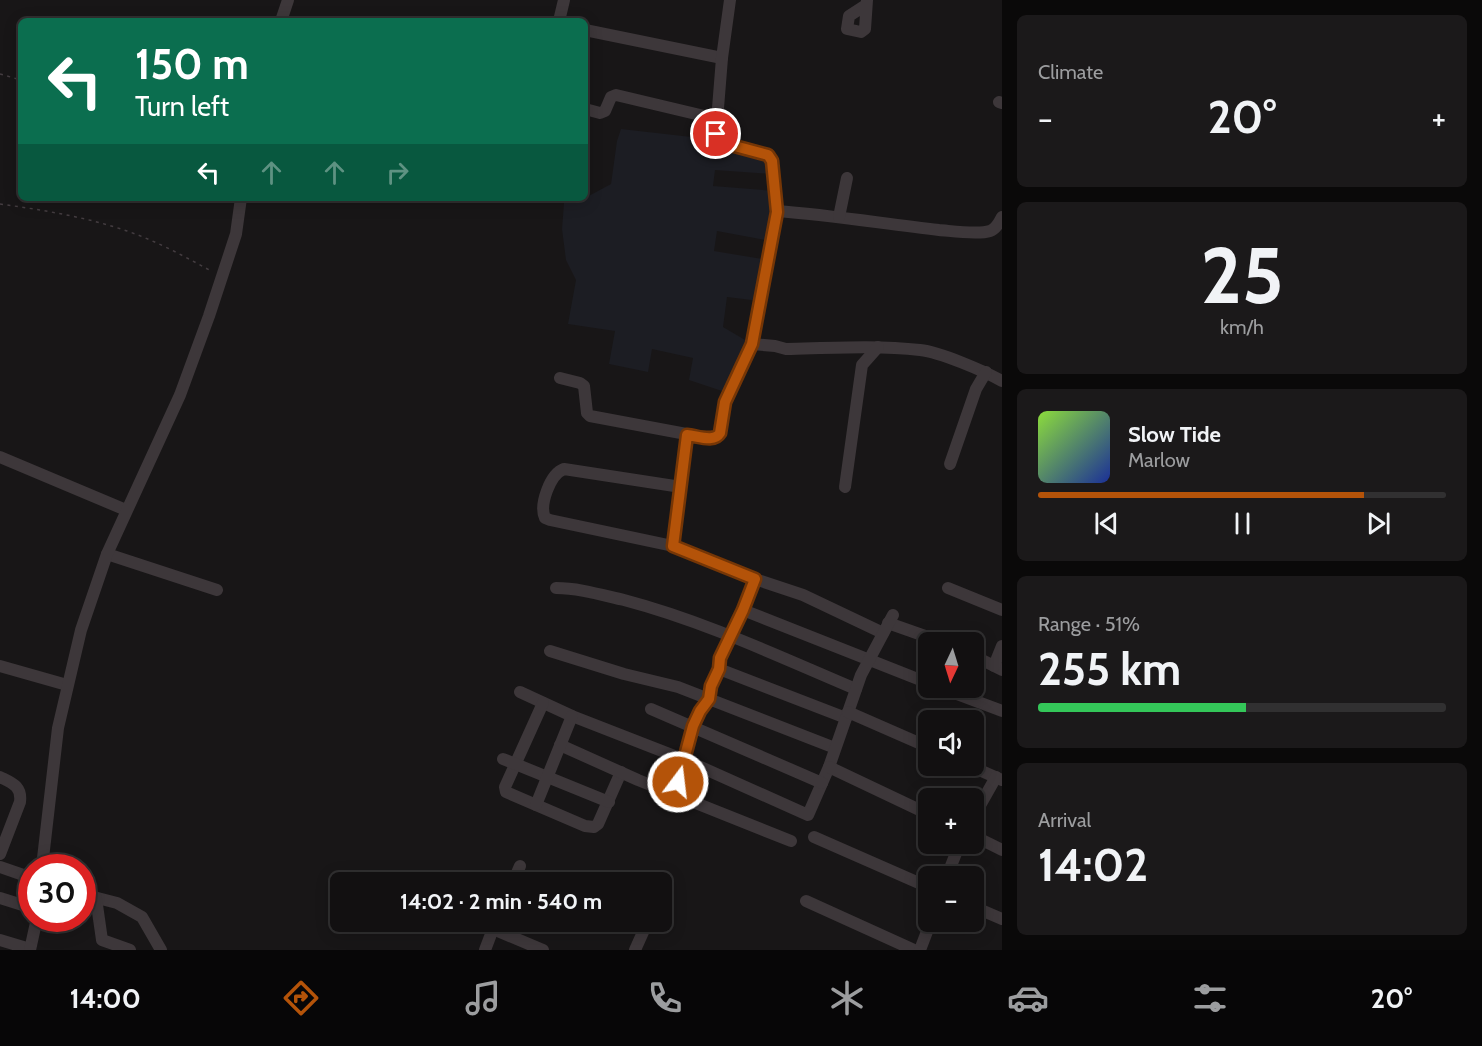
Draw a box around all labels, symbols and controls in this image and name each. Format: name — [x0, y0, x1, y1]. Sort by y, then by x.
text: 150 m — [135, 38, 249, 90]
icon: left — [36, 42, 114, 120]
text: Climate — [1038, 60, 1103, 84]
text: Turn left — [135, 90, 229, 123]
text: 20° — [1208, 90, 1276, 144]
text: − — [1038, 98, 1053, 138]
text: + — [1431, 98, 1446, 138]
pin — [690, 108, 741, 159]
icon: arrive — [699, 117, 732, 150]
icon: left — [192, 156, 225, 189]
icon: ahead — [255, 156, 288, 189]
icon: ahead — [318, 156, 351, 189]
icon: right — [381, 156, 414, 189]
text: 25 — [1200, 228, 1284, 323]
text: km/h — [1220, 315, 1264, 339]
text: Slow Tide — [1128, 421, 1221, 448]
text: Marlow — [1128, 448, 1190, 472]
icon: previous — [1090, 507, 1123, 540]
icon: pause — [1226, 507, 1259, 540]
icon: next — [1362, 507, 1395, 540]
text: Range · 51% — [1038, 612, 1140, 636]
north arrow — [918, 632, 984, 698]
map controls — [918, 632, 984, 932]
text: 255 km — [1038, 642, 1181, 696]
button: sound — [918, 710, 984, 776]
position arrow — [646, 750, 710, 814]
button: + — [918, 788, 984, 854]
text: Arrival — [1038, 808, 1091, 832]
text: 14:02 — [1038, 838, 1148, 892]
speed limit sign: 30 — [18, 854, 96, 932]
button: − — [918, 866, 984, 932]
text: 14:02 · 2 min · 540 m — [400, 888, 602, 915]
icon: directions — [280, 977, 322, 1019]
icon: music — [462, 977, 504, 1019]
icon: phone — [644, 977, 686, 1019]
icon: climate — [826, 977, 868, 1019]
icon: car — [1007, 977, 1049, 1019]
icon: filters — [1189, 977, 1231, 1019]
text: 14:00 — [70, 982, 141, 1015]
text: 20° — [1371, 982, 1412, 1015]

